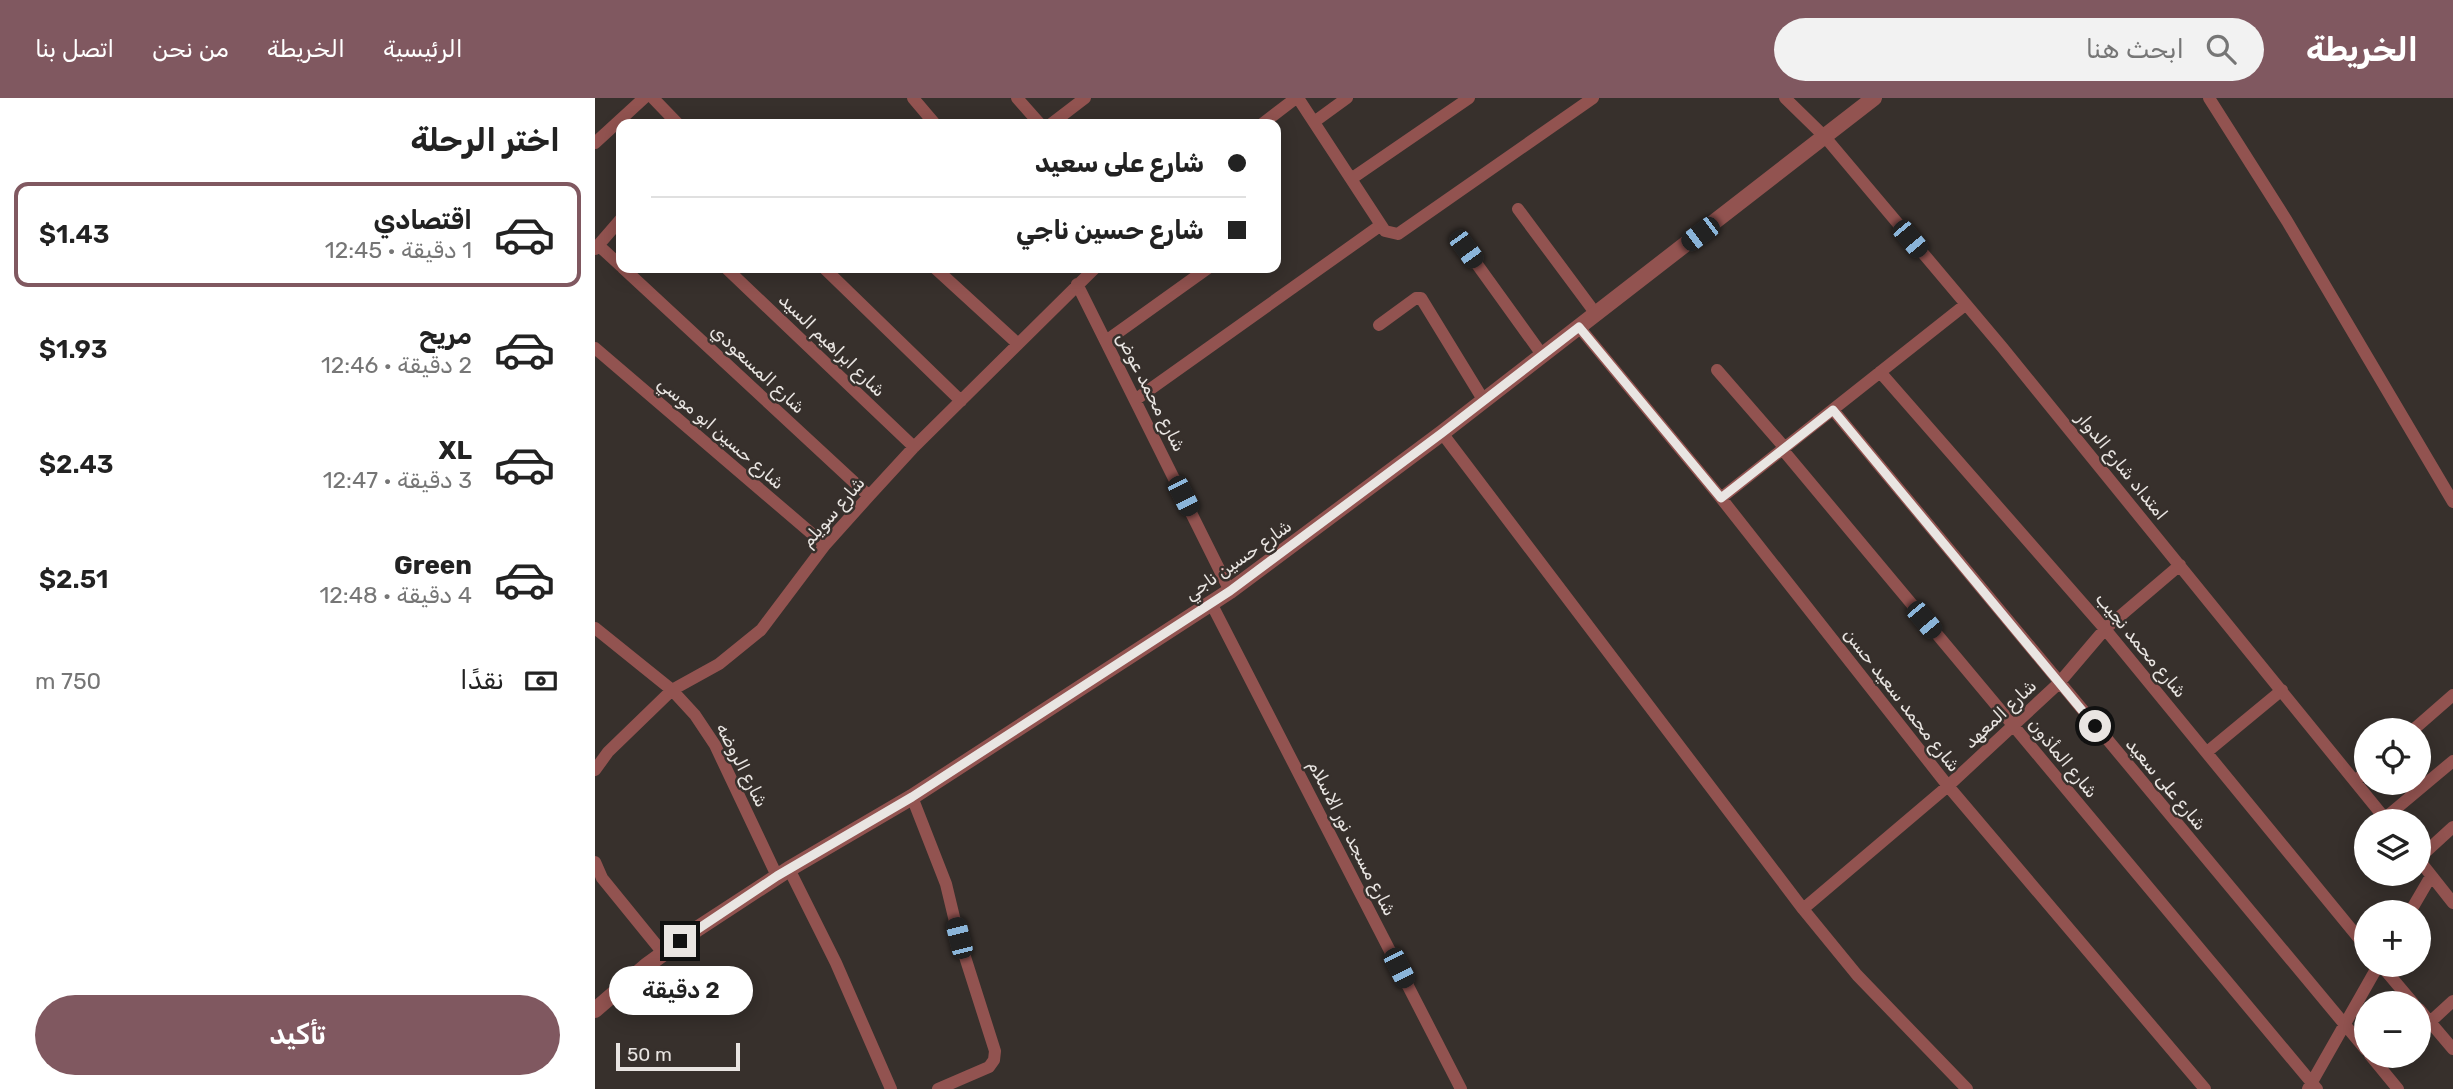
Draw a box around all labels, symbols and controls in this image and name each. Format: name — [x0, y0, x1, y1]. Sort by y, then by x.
search box — [1774, 18, 2264, 81]
icon: search — [2202, 30, 2240, 68]
text: الخريطة — [2306, 30, 2418, 69]
text: ابحث هنا — [2086, 34, 2184, 65]
text: اتصل بنا — [35, 35, 114, 63]
text: من نحن — [152, 35, 229, 63]
text: الخريطة — [267, 35, 345, 63]
text: الرئيسية — [383, 35, 463, 63]
text: اختر الرحلة — [410, 121, 560, 159]
text: شارع على سعيد — [1035, 148, 1204, 179]
icon: car — [493, 203, 556, 266]
text: اقتصادي — [373, 205, 472, 236]
car — [1677, 213, 1724, 255]
text: شارع حسين ناجي — [1016, 215, 1204, 246]
car — [1889, 216, 1932, 262]
text: $1.43 — [39, 219, 110, 250]
car — [1446, 226, 1487, 272]
text: 1 دقيقة · 12:45 — [325, 236, 472, 264]
street label: شارع ابراهيم السيد — [773, 289, 890, 402]
icon: car — [493, 318, 556, 381]
text: مريح — [419, 320, 472, 351]
street label: شارع المسعودي — [706, 320, 810, 419]
street label: شارع محمد عوض — [1111, 329, 1190, 456]
text: $1.93 — [39, 334, 107, 365]
text: 2 دقيقة · 12:46 — [321, 351, 472, 379]
street label: شارع حسين ابو موسي — [652, 372, 789, 496]
street label: امتداد شارع الدوار — [2070, 407, 2172, 525]
icon: car — [493, 433, 556, 496]
text: XL — [439, 435, 472, 466]
text: $2.43 — [39, 449, 114, 480]
text: 3 دقيقة · 12:47 — [323, 466, 472, 494]
street label: شارع سويلم — [796, 472, 870, 552]
car — [1165, 473, 1202, 519]
street label: شارع حسين ناجي — [1180, 515, 1297, 607]
icon: car — [493, 548, 556, 611]
text: Green — [394, 550, 472, 581]
text: $2.51 — [39, 564, 108, 595]
text: 4 دقيقة · 12:48 — [319, 581, 472, 609]
street label: شارع محمد نجيب — [2090, 588, 2191, 703]
car — [1903, 597, 1946, 643]
street label: شارع محمد سعيد حسن — [1838, 624, 1965, 777]
icon: cash — [522, 662, 560, 700]
text: نقدًا — [460, 665, 504, 696]
text: 750 m — [35, 667, 101, 695]
street label: شارع المعهد — [1959, 675, 2042, 754]
route start — [2079, 710, 2111, 742]
street label: شارع المأذون — [2023, 714, 2103, 803]
map controls — [2354, 718, 2431, 1068]
button: locate — [2354, 718, 2431, 795]
street label: شارع الروضه — [711, 719, 773, 811]
street label: شارع على سعيد — [2120, 733, 2211, 835]
street label: شارع مسجد نور الاسلام — [1302, 756, 1401, 920]
button: layers — [2354, 809, 2431, 886]
button: + — [2354, 900, 2431, 977]
car — [944, 915, 975, 961]
route end — [664, 925, 696, 957]
car — [1381, 945, 1418, 991]
callout: 2 دقيقة — [608, 966, 752, 1015]
text: 2 دقيقة — [642, 976, 720, 1004]
button: − — [2354, 991, 2431, 1068]
button: تأكيد — [35, 995, 560, 1075]
scale bar — [616, 1040, 740, 1072]
text: 50 m — [627, 1043, 672, 1066]

